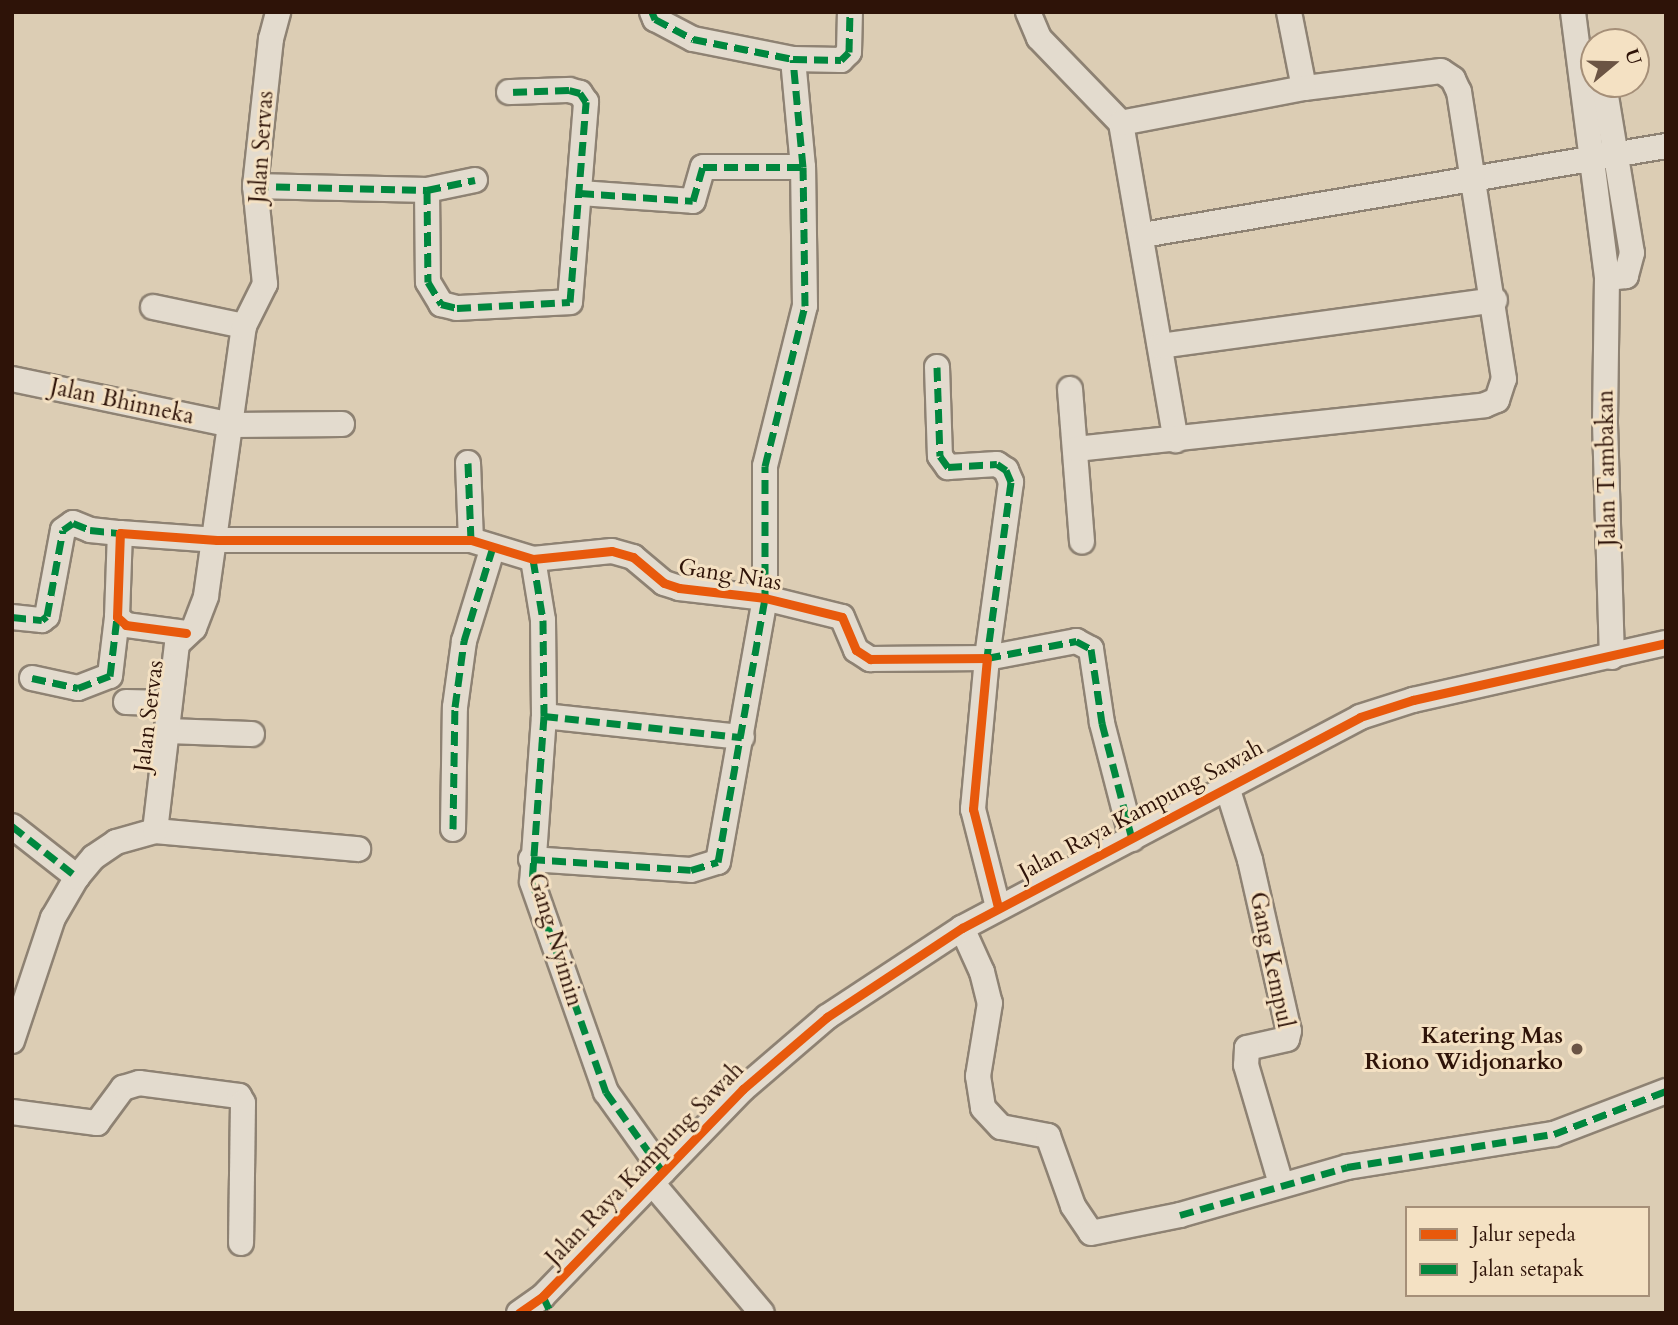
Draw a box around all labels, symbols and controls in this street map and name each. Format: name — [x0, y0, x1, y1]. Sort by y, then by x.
north arrow — [1580, 28, 1650, 98]
text: U — [1618, 45, 1648, 68]
street label: Jalan Servas — [244, 90, 280, 204]
street label: Jalan Bhinneka — [48, 373, 196, 431]
street label: Jalan Tambakan — [1592, 389, 1622, 547]
street label: Gang Nias — [676, 553, 784, 597]
street label: Jalan Servas — [128, 659, 170, 773]
street label: Jalan Raya Kampung Sawah — [1014, 734, 1268, 886]
street label: Gang Nyimin — [522, 870, 588, 1010]
street label: Gang Kempul — [1243, 890, 1299, 1030]
place label: Katering Mas Riono Widjonarko — [1364, 1022, 1563, 1076]
marker: Katering Mas Riono Widjonarko — [1569, 1041, 1585, 1057]
street label: Jalan Raya Kampung Sawah — [540, 1056, 750, 1272]
legend — [1405, 1206, 1650, 1297]
text: Jalur sepeda — [1472, 1220, 1576, 1249]
text: Jalan setapak — [1472, 1255, 1584, 1284]

